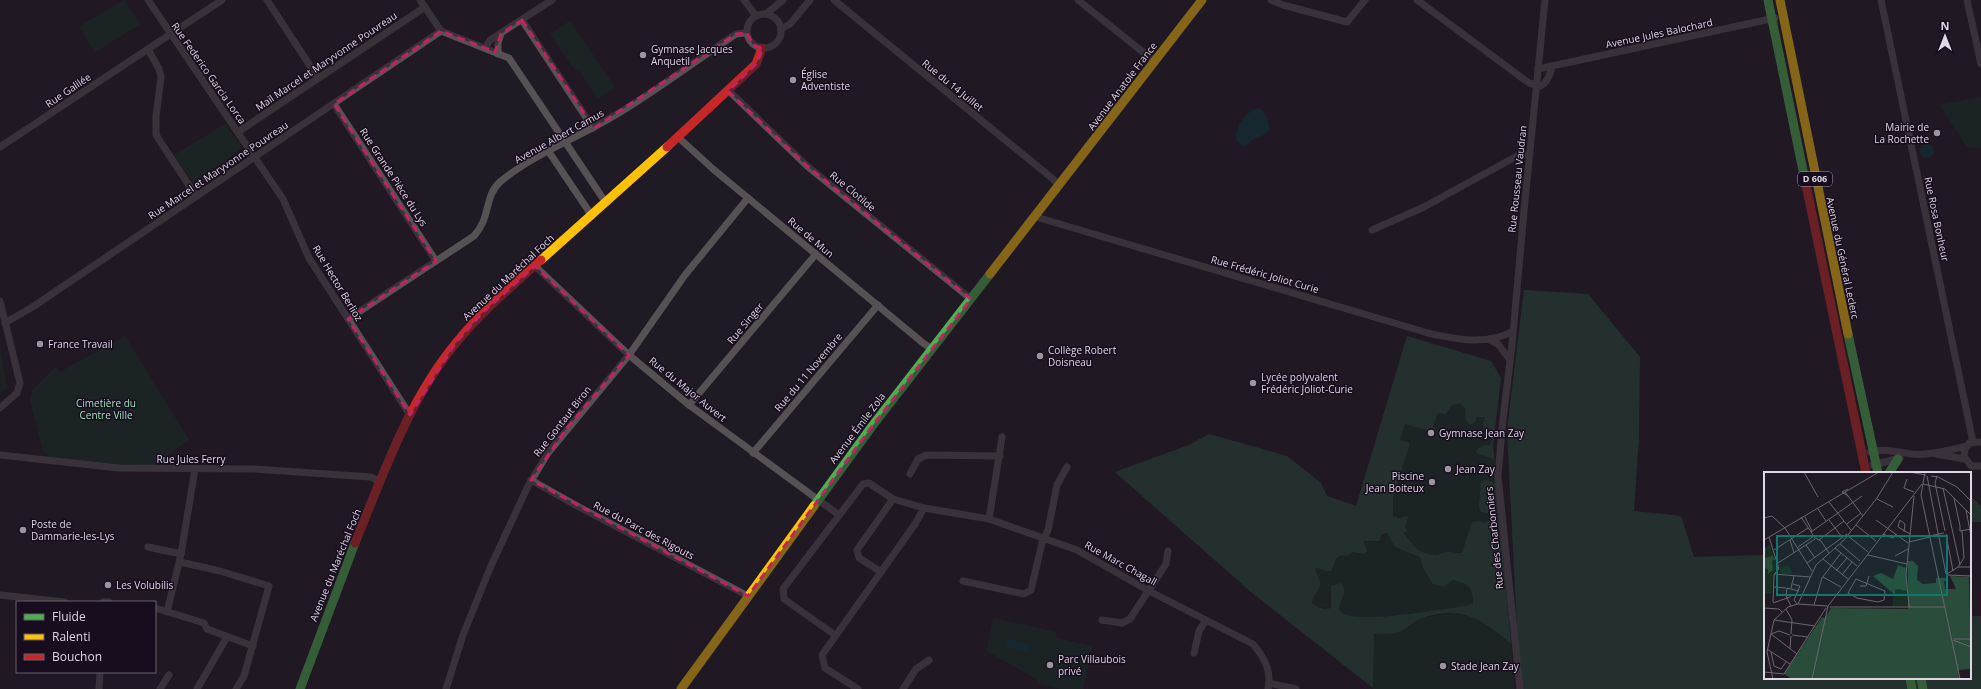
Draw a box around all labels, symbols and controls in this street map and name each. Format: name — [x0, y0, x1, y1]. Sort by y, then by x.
street label: Mail Marcel et Maryvonne Pouvreau — [253, 8, 399, 114]
street label: Avenue Jules Balochard — [1604, 15, 1714, 51]
north arrow — [1925, 16, 1965, 56]
text: N — [1941, 18, 1949, 33]
street label: Rue Federico Garcia Lorca — [169, 19, 249, 127]
street label: Avenue Anatole France — [1084, 39, 1160, 133]
place label: Gymnase Jacques Anquetil — [651, 42, 733, 68]
marker: Gymnase Jacques Anquetil — [638, 50, 648, 60]
street label: Rue du 14 Juillet — [919, 56, 987, 114]
place label: Église Adventiste — [801, 67, 851, 93]
street label: Rue Galilée — [42, 69, 94, 110]
marker: Église Adventiste — [788, 75, 798, 85]
street label: Avenue Albert Camus — [512, 105, 606, 166]
street label: Rue Marcel et Maryvonne Pouvreau — [145, 118, 291, 222]
place label: Mairie de La Rochette — [1874, 120, 1929, 146]
street label: Rue Grande Pièce du Lys — [357, 125, 431, 229]
street label: Rue Rousseau Vaudran — [1504, 125, 1530, 233]
marker: Mairie de La Rochette — [1932, 128, 1942, 138]
street label: Rue Clotilde — [827, 168, 879, 215]
road number: D 606 — [1798, 172, 1832, 186]
street label: Rue Rosa Bonheur — [1921, 175, 1953, 263]
street label: Avenue du Général Leclerc — [1823, 196, 1863, 320]
street label: Rue de Mun — [785, 214, 837, 260]
street label: Avenue du Maréchal Foch — [459, 231, 557, 323]
street label: Rue Hector Berlioz — [310, 242, 366, 324]
street label: Rue Frédéric Joliot Curie — [1209, 252, 1321, 296]
street label: Rue Singer — [724, 299, 766, 347]
street label: Rue du 11 Novembre — [771, 329, 845, 414]
place label: France Travail — [48, 337, 113, 351]
marker: France Travail — [35, 339, 45, 349]
place label: Collège Robert Doisneau — [1048, 343, 1117, 369]
marker: Collège Robert Doisneau — [1035, 351, 1045, 361]
street label: Rue du Major Auvert — [646, 353, 730, 425]
place label: Lycée polyvalent Frédéric Joliot-Curie — [1261, 370, 1353, 396]
marker: Lycée polyvalent Frédéric Joliot-Curie — [1248, 378, 1258, 388]
street label: Rue Gontaut Biron — [530, 383, 594, 459]
street label: Avenue Émile Zola — [826, 390, 888, 466]
park label: Cimetière du Centre Ville — [76, 396, 136, 422]
place label: Gymnase Jean Zay — [1439, 426, 1525, 440]
marker: Gymnase Jean Zay — [1426, 428, 1436, 438]
street label: Rue Jules Ferry — [157, 452, 226, 466]
place label: Jean Zay — [1455, 462, 1496, 476]
marker: Jean Zay — [1443, 464, 1453, 474]
place label: Piscine Jean Boiteux — [1365, 469, 1425, 495]
inset map — [1764, 472, 1971, 679]
marker: Piscine Jean Boiteux — [1427, 477, 1437, 487]
street label: Rue des Charbonniers — [1482, 486, 1506, 590]
street label: Rue du Parc des Rigouts — [591, 497, 697, 563]
street label: Avenue du Maréchal Foch — [306, 507, 364, 623]
place label: Poste de Dammarie-les-Lys — [31, 517, 115, 543]
marker: Poste de Dammarie-les-Lys — [18, 525, 28, 535]
street label: Rue Marc Chagall — [1082, 537, 1160, 589]
place label: Les Volubilis — [116, 578, 174, 592]
marker: Les Volubilis — [103, 580, 113, 590]
legend — [16, 601, 156, 673]
text: Fluide — [52, 608, 86, 625]
text: Ralenti — [52, 628, 91, 645]
text: Bouchon — [52, 648, 102, 665]
place label: Parc Villaubois privé — [1058, 652, 1126, 678]
place label: Stade Jean Zay — [1451, 659, 1520, 673]
marker: Parc Villaubois privé — [1045, 660, 1055, 670]
marker: Stade Jean Zay — [1438, 661, 1448, 671]

